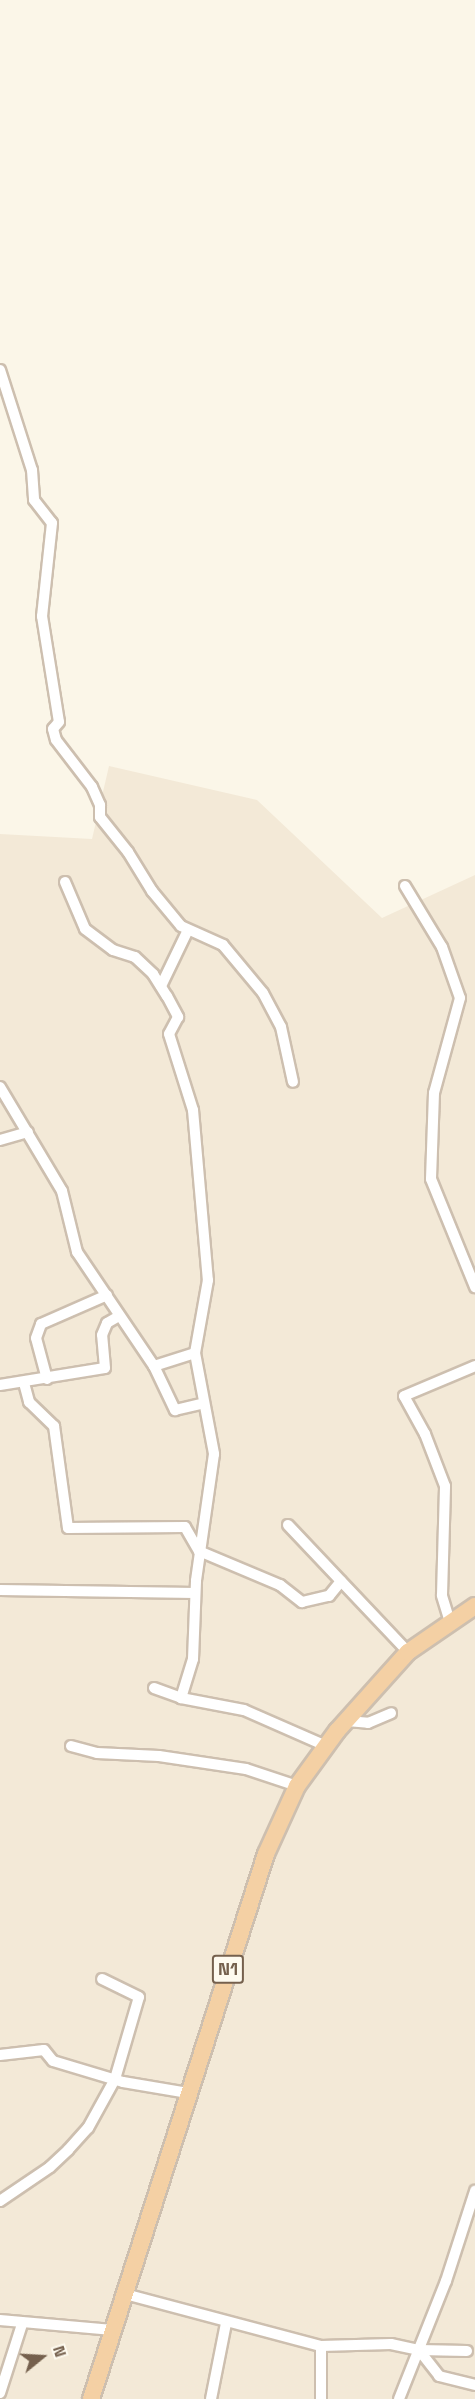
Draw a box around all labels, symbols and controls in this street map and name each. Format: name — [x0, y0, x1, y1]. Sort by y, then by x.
road number: N1 — [212, 1954, 244, 1984]
north arrow — [12, 2327, 72, 2387]
text: N — [48, 2343, 71, 2360]

